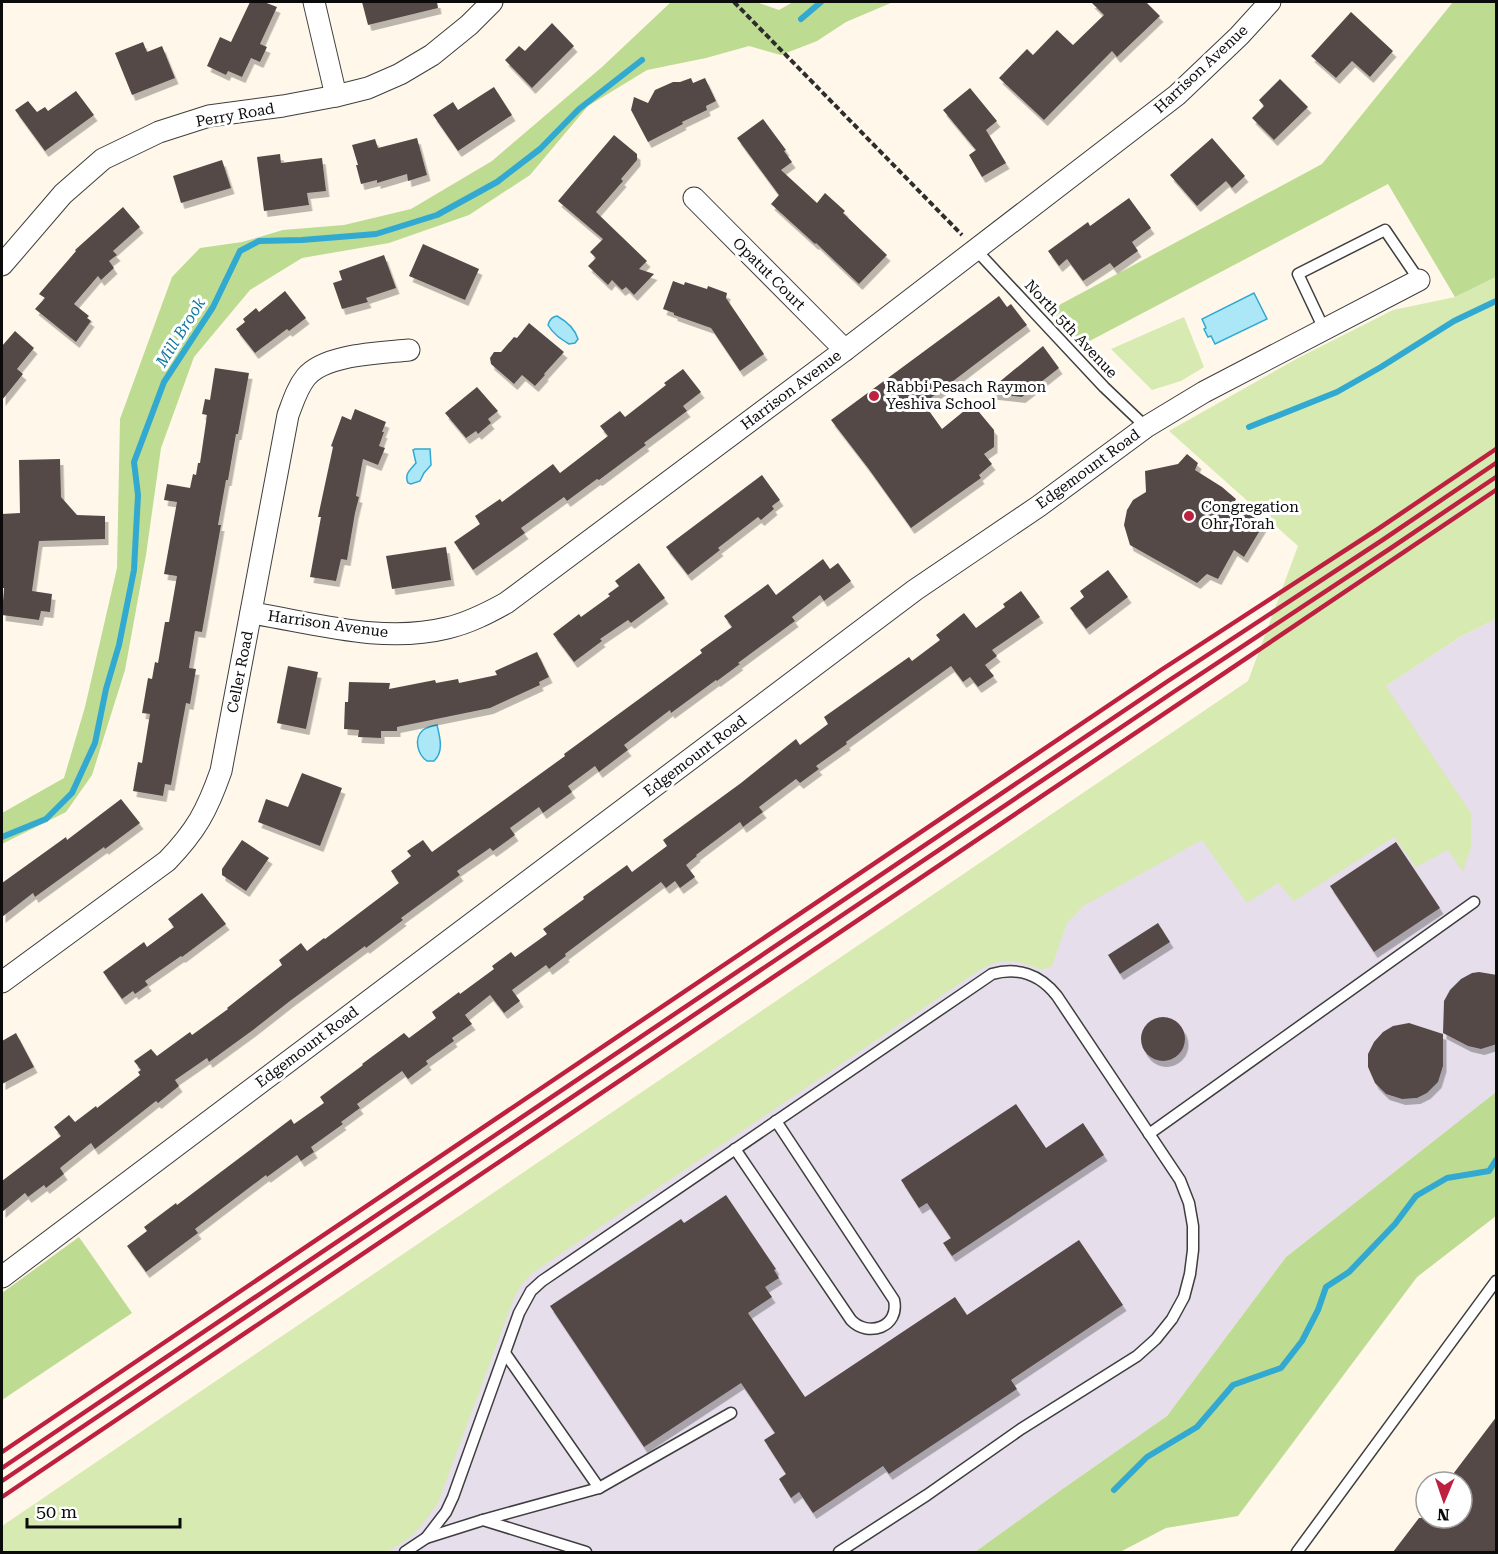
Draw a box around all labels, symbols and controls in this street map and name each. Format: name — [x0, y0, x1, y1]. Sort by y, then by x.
street label: Harrison Avenue — [1151, 21, 1251, 117]
street label: Perry Road — [194, 99, 276, 131]
street label: Opatut Court — [729, 234, 809, 314]
street label: North 5th Avenue — [1021, 276, 1121, 382]
water label: Mill Brook — [151, 294, 209, 371]
street label: Harrison Avenue — [737, 346, 845, 434]
place label: Rabbi Pesach Raymon Yeshiva School — [886, 378, 1047, 413]
marker: Rabbi Pesach Raymon Yeshiva School — [867, 389, 881, 403]
street label: Edgemount Road — [1033, 425, 1144, 513]
place label: Congregation Ohr Torah — [1201, 498, 1299, 533]
marker: Congregation Ohr Torah — [1182, 509, 1196, 523]
street label: Harrison Avenue — [267, 607, 389, 641]
street label: Celler Road — [223, 629, 257, 715]
street label: Edgemount Road — [640, 711, 750, 800]
street label: Edgemount Road — [252, 1002, 362, 1091]
north arrow — [1414, 1470, 1474, 1530]
scale bar — [27, 1491, 180, 1529]
text: 50 m — [36, 1501, 77, 1522]
text: N — [1437, 1505, 1450, 1524]

